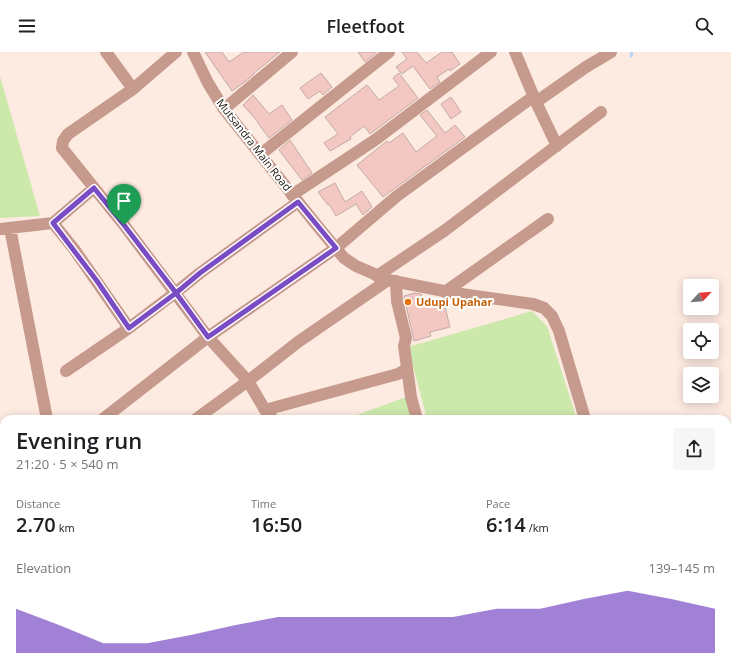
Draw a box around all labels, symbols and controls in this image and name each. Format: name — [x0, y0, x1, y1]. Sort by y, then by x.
text: Fleetfoot — [326, 14, 405, 38]
icon: menu — [16, 15, 38, 37]
icon: search — [693, 15, 715, 37]
street label: Mutsandra Main Road — [214, 95, 295, 194]
pin — [107, 184, 141, 225]
icon: arrive — [113, 190, 135, 212]
north arrow — [683, 279, 719, 315]
map controls — [683, 279, 719, 403]
place label: Udupi Upahar — [416, 294, 492, 309]
marker: Udupi Upahar — [403, 297, 413, 307]
button: locate — [683, 323, 719, 359]
button: layers — [683, 367, 719, 403]
text: Evening run — [16, 425, 142, 455]
button: share — [673, 428, 715, 470]
text: 21:20 · 5 × 540 m — [16, 455, 119, 473]
text: Distance — [16, 496, 60, 511]
text: Time — [251, 496, 276, 511]
text: Pace — [486, 496, 510, 511]
text: 2.70 — [16, 511, 56, 538]
text: 16:50 — [251, 511, 302, 538]
text: 6:14 — [486, 511, 526, 538]
text: km — [56, 520, 75, 535]
text: /km — [526, 520, 549, 535]
text: Elevation — [16, 559, 71, 577]
text: 139–145 m — [648, 559, 715, 577]

